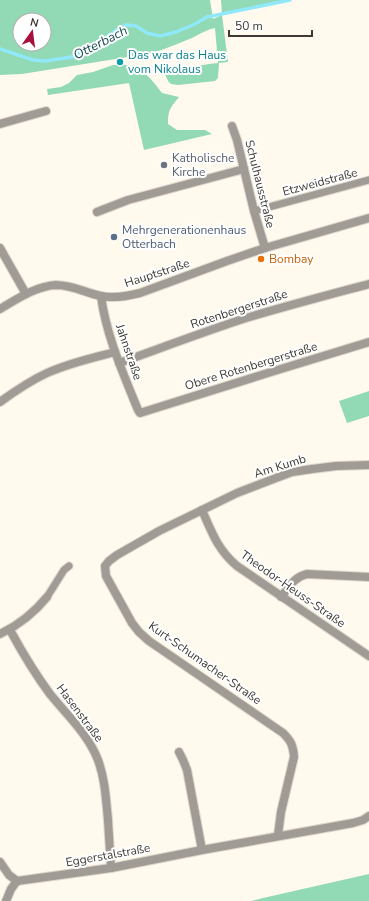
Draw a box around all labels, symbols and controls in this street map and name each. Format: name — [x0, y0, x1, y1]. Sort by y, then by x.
north arrow — [12, 12, 52, 52]
scale bar — [229, 12, 312, 38]
text: N — [28, 15, 40, 31]
text: 50 m — [235, 18, 263, 34]
water label: Otterbach — [70, 22, 131, 64]
place label: Das war das Haus vom Nikolaus — [128, 47, 226, 77]
marker: Das war das Haus vom Nikolaus — [115, 57, 125, 67]
street label: Schulhausstraße — [241, 138, 279, 230]
place label: Katholische Kirche — [172, 150, 234, 180]
marker: Katholische Kirche — [159, 160, 169, 170]
street label: Etzweidstraße — [281, 164, 359, 200]
place label: Mehrgenerationenhaus Otterbach — [122, 222, 246, 252]
marker: Mehrgenerationenhaus Otterbach — [109, 232, 119, 242]
place label: Bombay — [269, 251, 314, 267]
marker: Bombay — [256, 254, 266, 264]
street label: Hauptstraße — [122, 255, 192, 291]
street label: Rotenbergerstraße — [188, 286, 290, 332]
street label: Jahnstraße — [112, 321, 146, 382]
street label: Obere Rotenbergerstraße — [183, 338, 319, 394]
street label: Am Kumb — [252, 451, 308, 481]
street label: Theodor-Heuss-Straße — [237, 547, 349, 631]
street label: Kurt-Schumacher-Straße — [145, 618, 265, 708]
street label: Hasenstraße — [53, 681, 107, 745]
street label: Eggerstalstraße — [64, 840, 152, 870]

